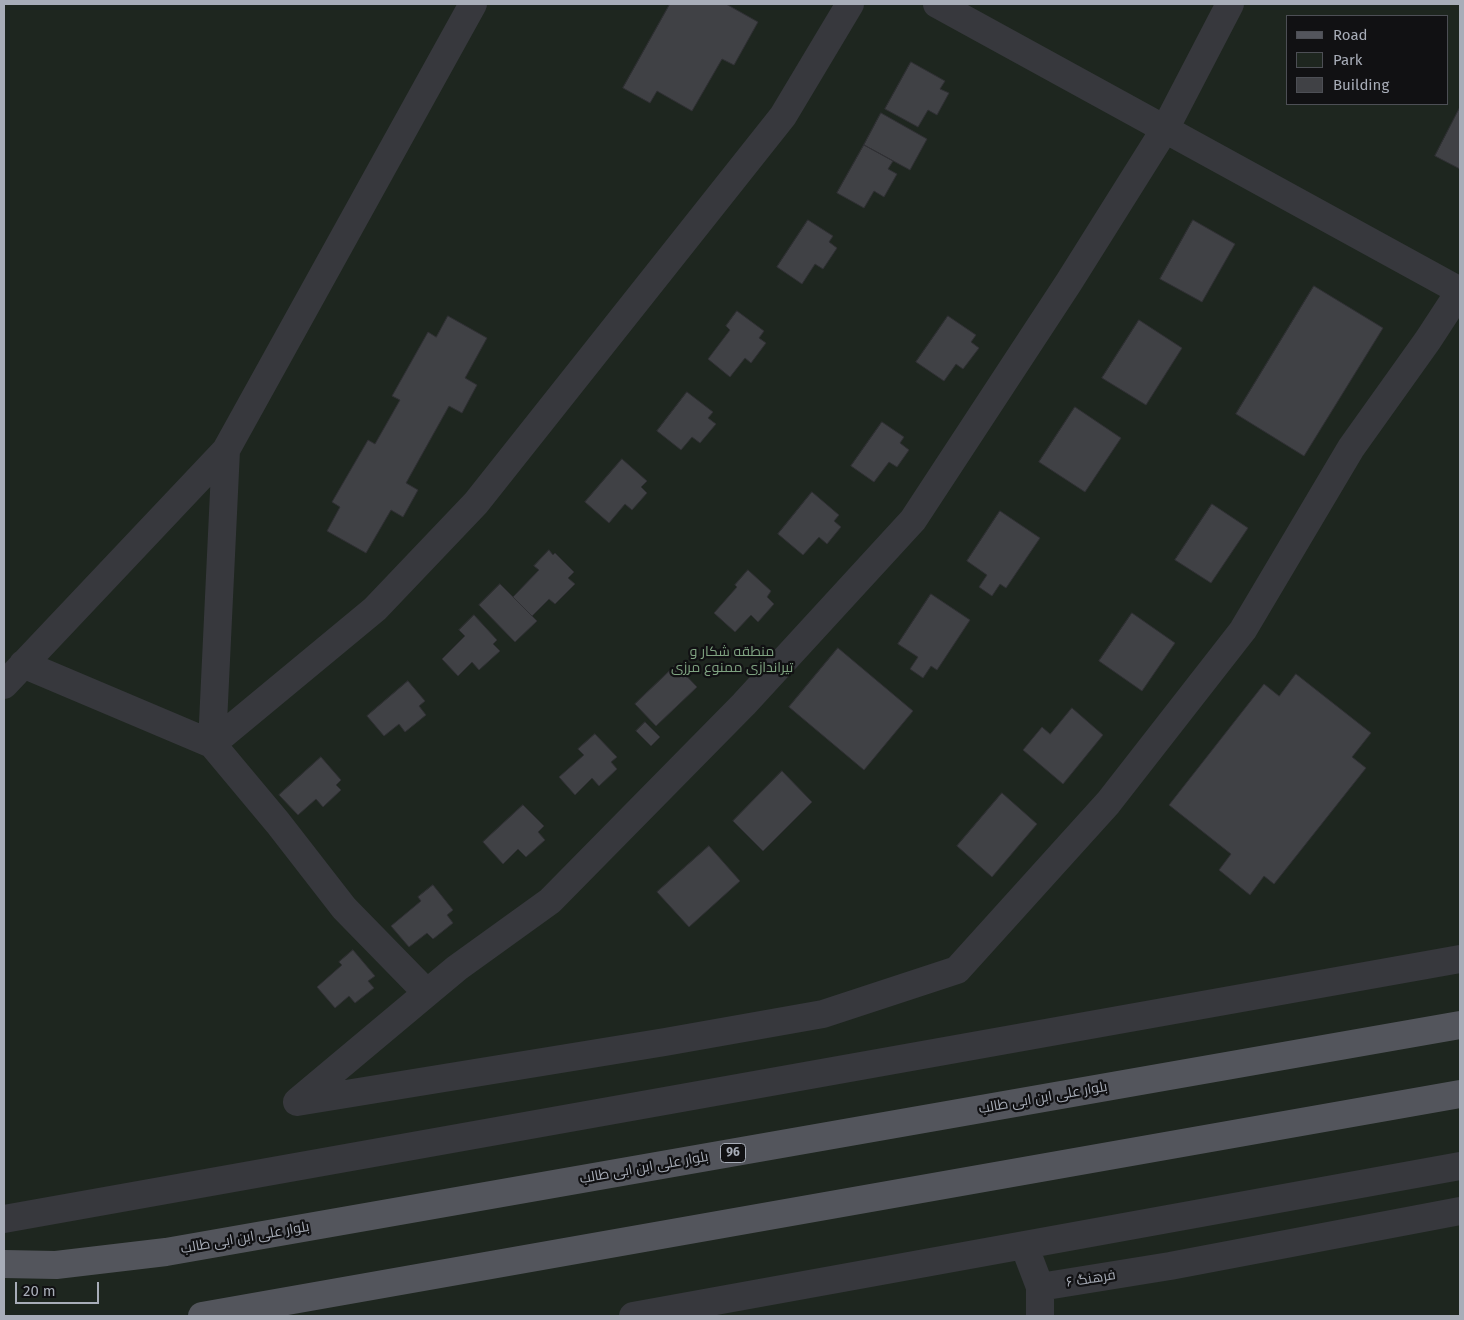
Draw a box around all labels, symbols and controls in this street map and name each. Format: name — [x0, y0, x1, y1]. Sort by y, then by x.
legend — [1286, 15, 1449, 105]
text: Road — [1333, 26, 1368, 44]
text: Park — [1333, 51, 1363, 69]
text: Building — [1333, 76, 1389, 94]
park label: منطقه شکار و تیراندازی ممنوع مرزی — [671, 644, 793, 676]
street label: بلوار علی ابن ابی طالب — [977, 1078, 1109, 1118]
road number: 96 — [720, 1144, 746, 1162]
street label: بلوار علی ابن ابی طالب — [578, 1148, 710, 1188]
street label: بلوار علی ابن ابی طالب — [179, 1218, 311, 1258]
street label: فرهنگ ۶ — [1065, 1267, 1117, 1291]
scale bar — [18, 1272, 101, 1304]
text: 20 m — [23, 1282, 56, 1300]

